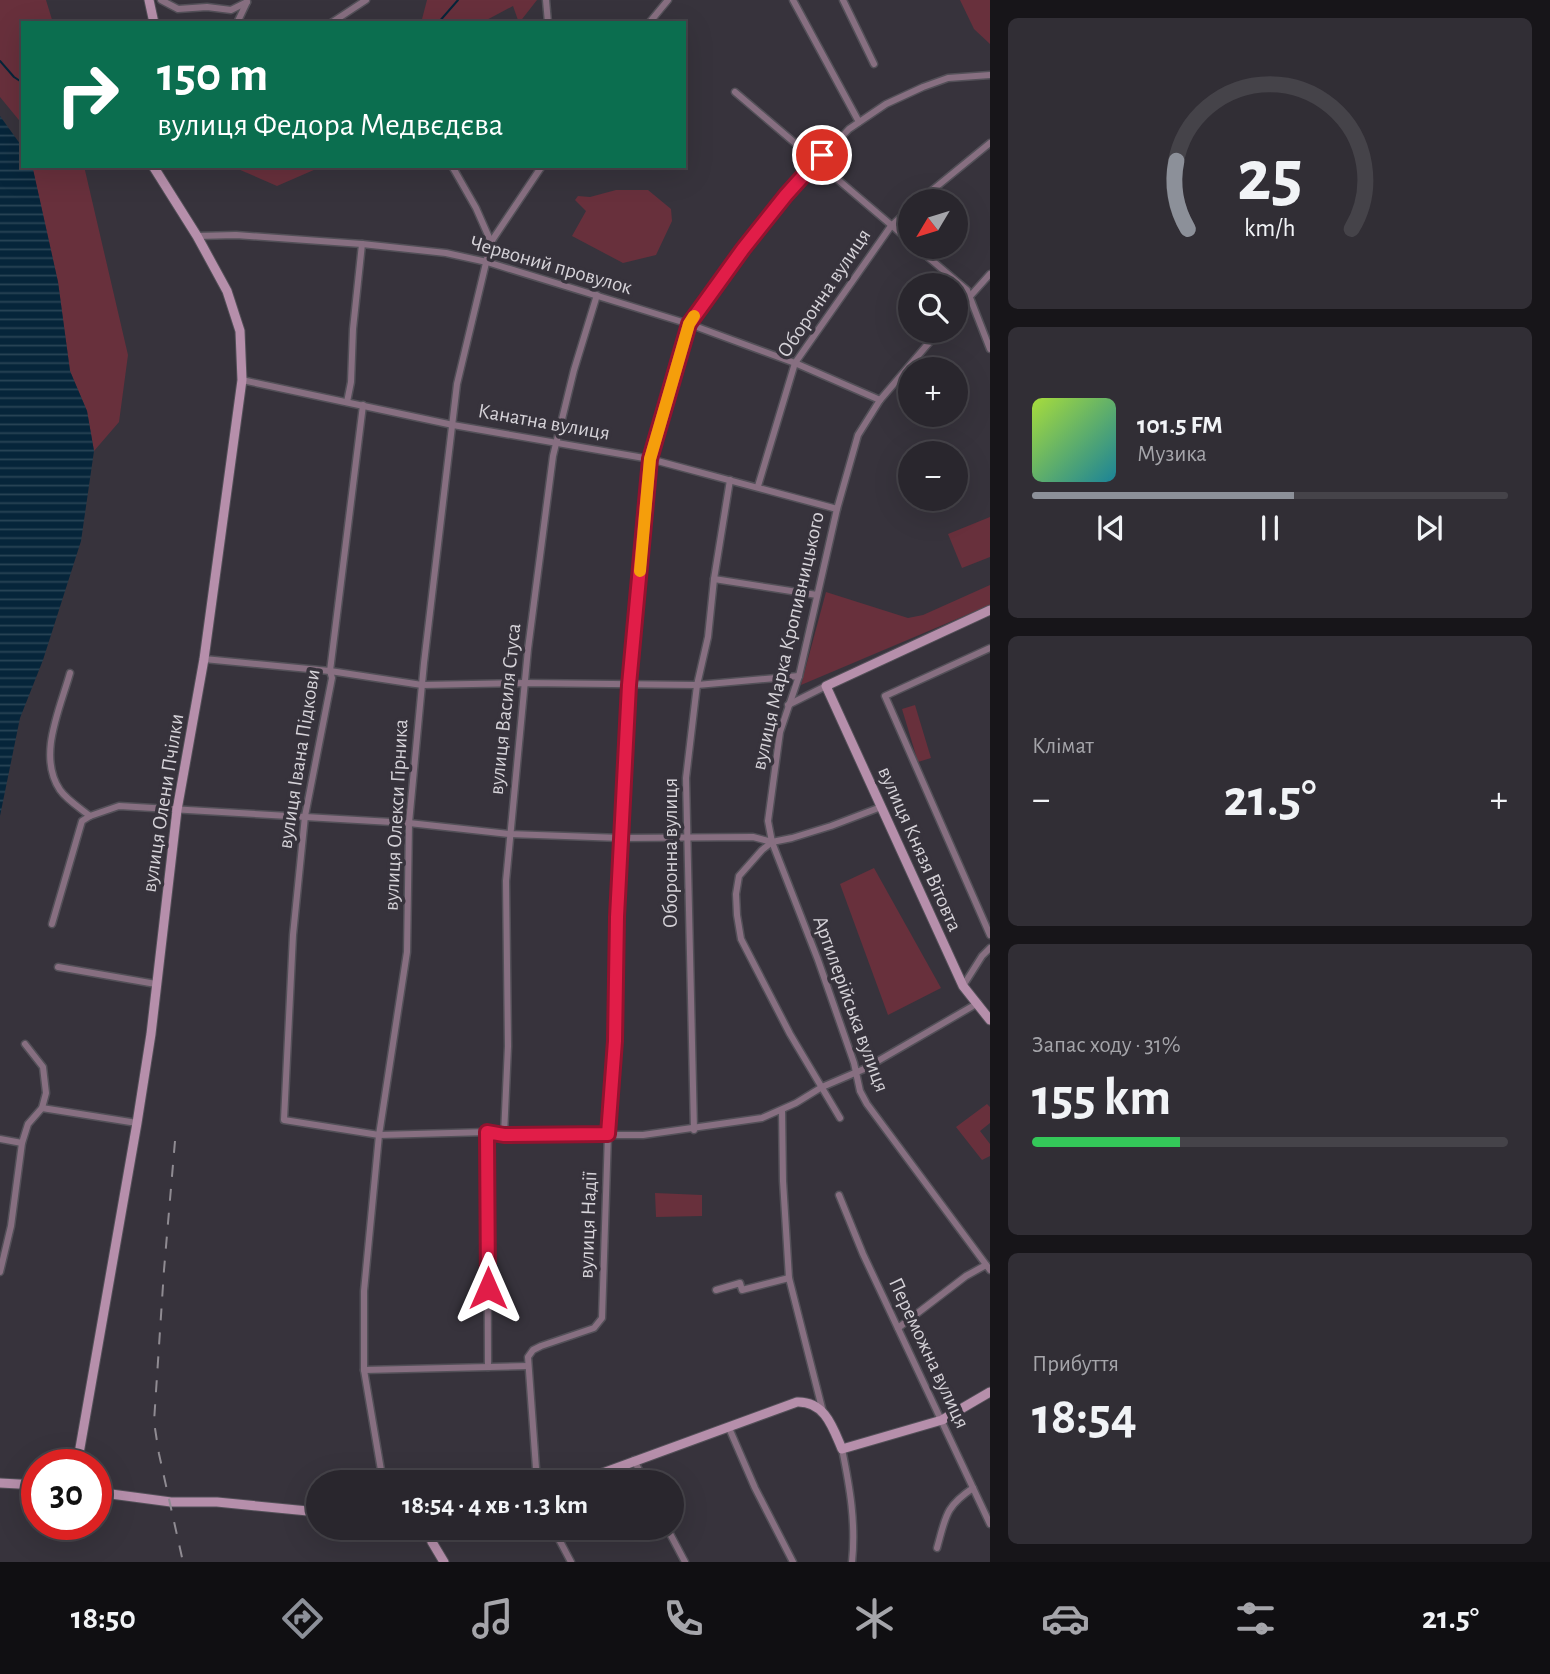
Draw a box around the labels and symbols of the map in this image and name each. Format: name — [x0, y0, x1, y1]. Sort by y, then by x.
pin — [792, 125, 852, 185]
north arrow — [898, 189, 968, 259]
street label: Оборонна вулиця — [773, 225, 875, 361]
street label: Червоний провулок — [468, 232, 635, 298]
street label: Канатна вулиця — [476, 400, 612, 444]
street label: вулиця Марка Кропивницького — [748, 510, 828, 772]
street label: вулиця Василя Стуса — [486, 622, 524, 796]
street label: вулиця Івана Підкови — [274, 668, 324, 850]
street label: вулиця Олени Пчілки — [138, 712, 188, 894]
street label: вулиця Олекси Гірника — [380, 718, 412, 912]
street label: вулиця Князя Вітовта — [874, 763, 966, 935]
street label: Оборонна вулиця — [660, 778, 681, 928]
street label: Артилерійська вулиця — [809, 913, 893, 1095]
street label: вулиця Надії — [576, 1171, 600, 1279]
position arrow — [451, 1251, 525, 1325]
street label: Переможна вулиця — [885, 1274, 973, 1432]
speed limit sign: 30 — [21, 1449, 112, 1540]

